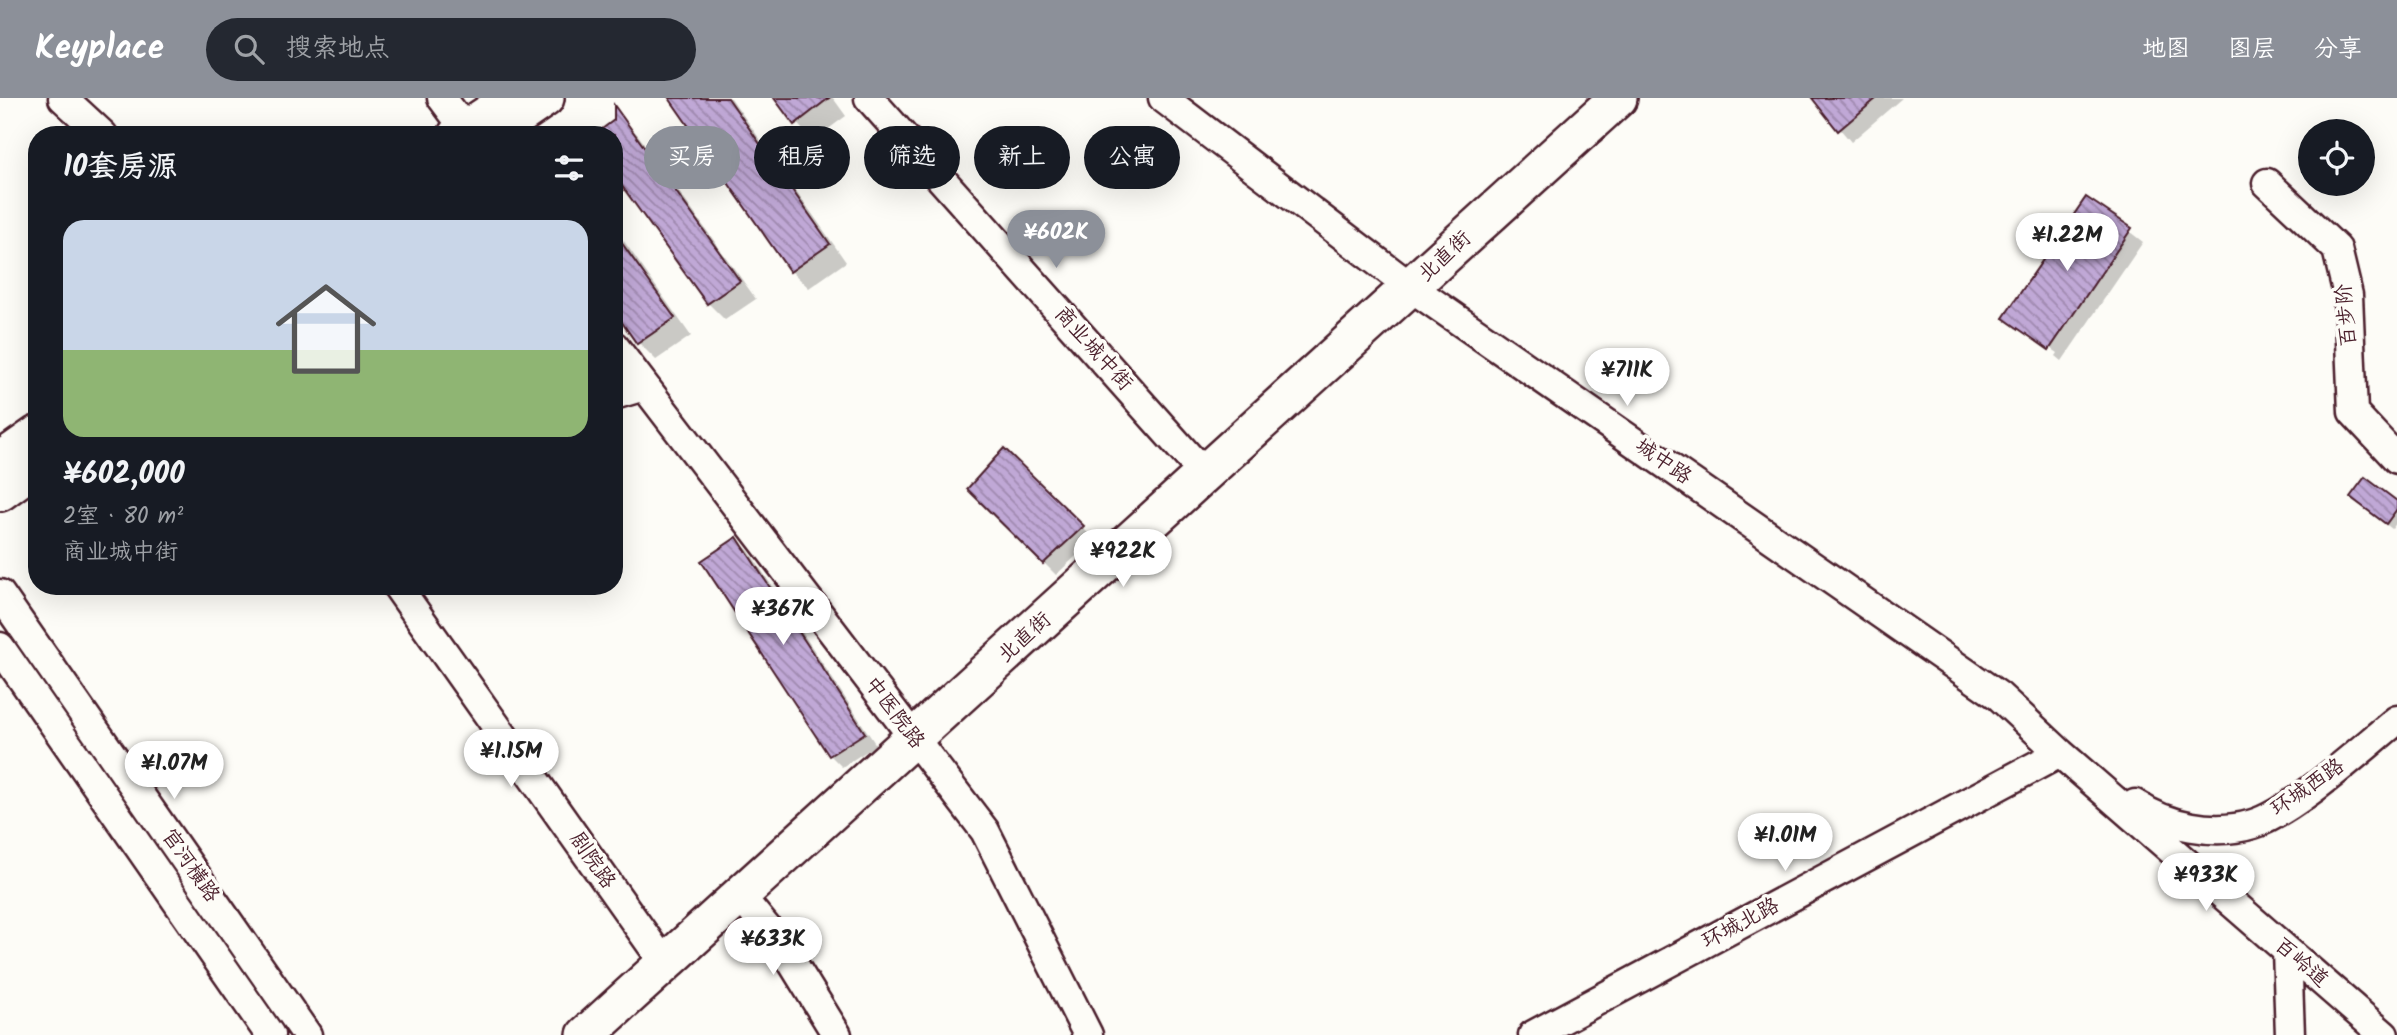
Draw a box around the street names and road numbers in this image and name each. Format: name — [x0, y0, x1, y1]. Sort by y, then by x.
street label: 北直街 — [1411, 223, 1479, 291]
street label: 百步阶 — [2328, 282, 2366, 348]
street label: 商业城中街 — [1046, 299, 1140, 399]
street label: 城中路 — [1628, 430, 1698, 494]
street label: 北直街 — [991, 605, 1059, 671]
street label: 中医院路 — [856, 670, 932, 756]
street label: 环城西路 — [2264, 750, 2352, 826]
street label: 官河横路 — [152, 822, 228, 910]
street label: 剧院路 — [560, 826, 624, 896]
street label: 环城北路 — [1696, 890, 1786, 958]
street label: 百岭道 — [2266, 930, 2336, 996]

